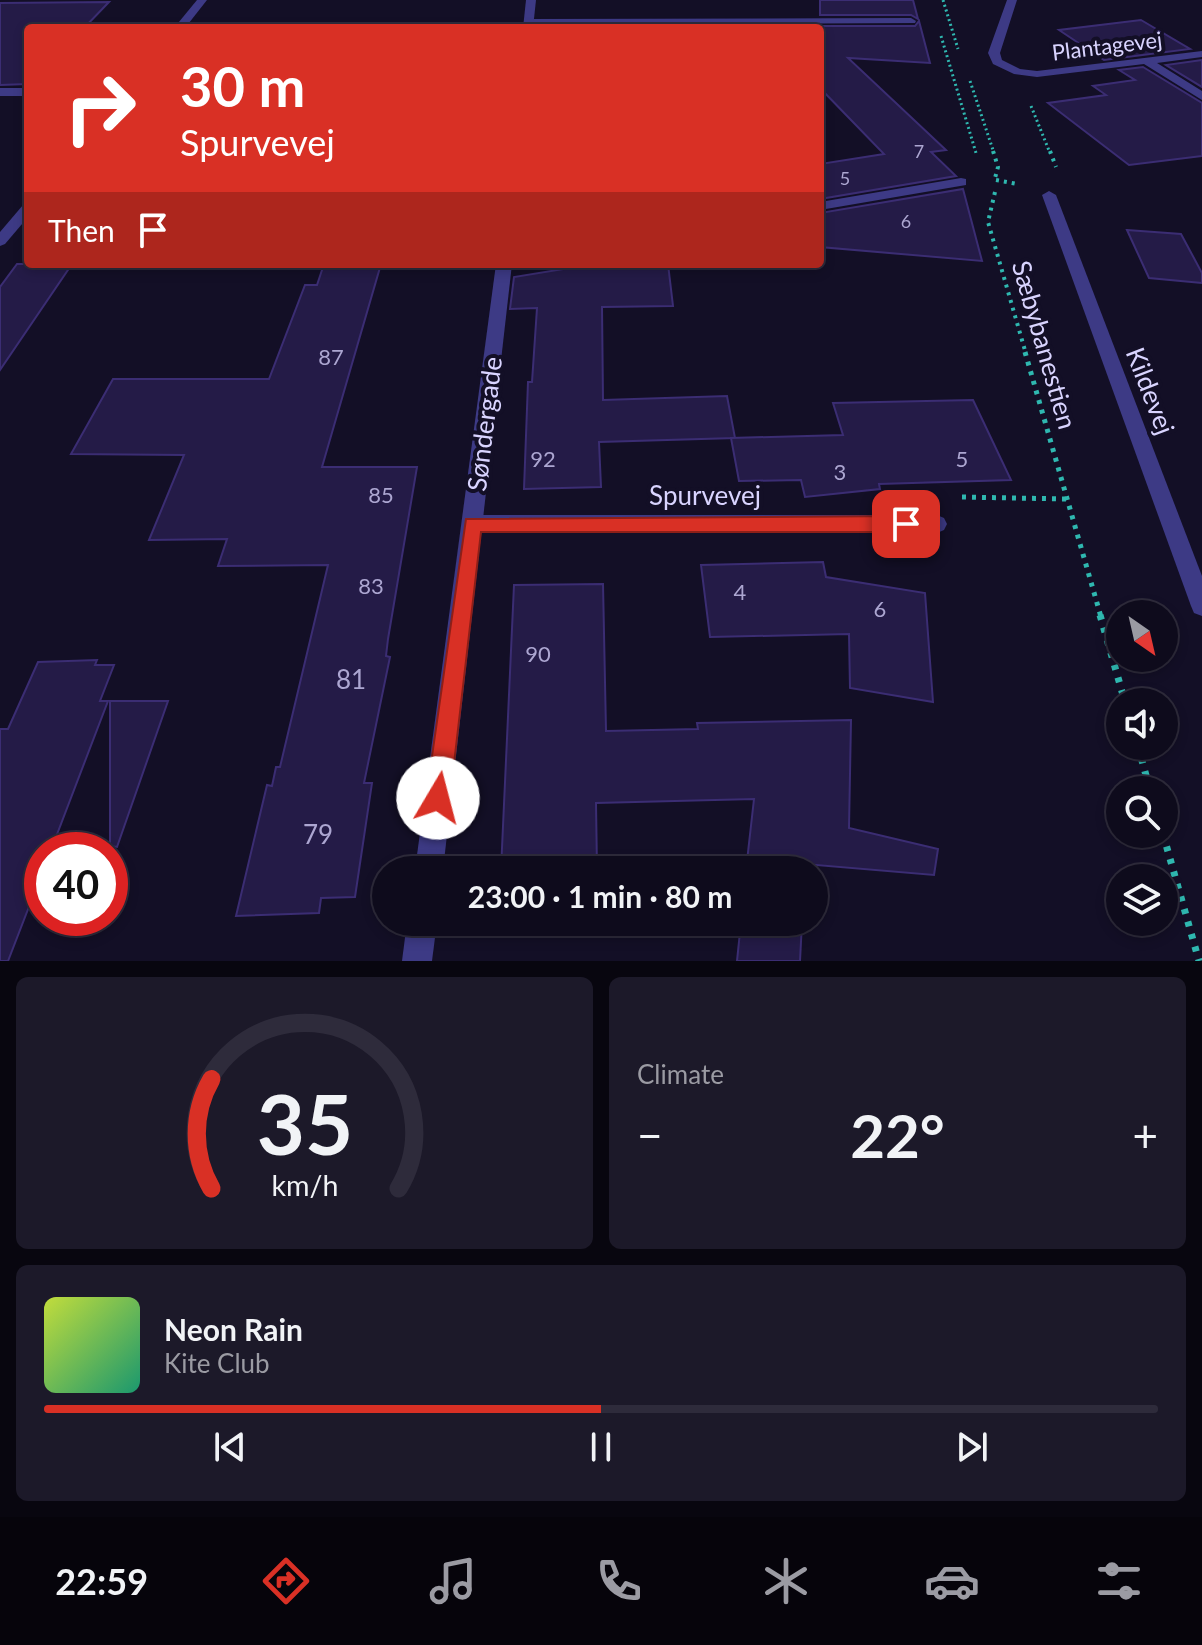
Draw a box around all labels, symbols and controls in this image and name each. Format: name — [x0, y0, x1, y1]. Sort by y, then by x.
street label: Plantagevej — [1050, 25, 1164, 66]
text: 30 m — [180, 52, 305, 119]
icon: right — [48, 56, 152, 160]
text: Spurvevej — [180, 120, 335, 164]
house number: 7 — [914, 140, 924, 162]
house number: 5 — [840, 167, 850, 189]
icon: arrive — [131, 208, 175, 252]
house number: 6 — [901, 210, 911, 232]
text: Then — [48, 212, 115, 248]
street label: Sæbybanestien — [1006, 257, 1084, 433]
house number: 87 — [318, 343, 344, 370]
street label: Kildevej — [1120, 343, 1182, 439]
street label: Søndergade — [460, 355, 508, 493]
house number: 92 — [530, 445, 556, 472]
house number: 5 — [956, 445, 968, 472]
house number: 3 — [834, 458, 846, 485]
street label: Spurvevej — [649, 479, 761, 511]
house number: 85 — [368, 481, 394, 508]
pin — [872, 490, 940, 558]
icon: arrive — [884, 502, 928, 546]
house number: 83 — [358, 572, 384, 599]
house number: 4 — [734, 578, 747, 605]
house number: 6 — [874, 595, 886, 622]
north arrow — [1106, 600, 1178, 672]
map controls — [1106, 600, 1178, 936]
house number: 90 — [525, 640, 551, 667]
house number: 81 — [336, 663, 366, 695]
button: sound — [1106, 688, 1178, 760]
position arrow — [396, 756, 480, 840]
button: search — [1106, 776, 1178, 848]
house number: 79 — [303, 818, 333, 850]
speed limit sign: 40 — [24, 832, 128, 936]
button: layers — [1106, 864, 1178, 936]
text: 23:00 · 1 min · 80 m — [468, 878, 732, 914]
text: Climate — [637, 1058, 724, 1090]
text: 35 — [256, 1073, 353, 1173]
text: 22° — [850, 1099, 945, 1171]
text: − — [637, 1109, 663, 1161]
text: + — [1132, 1109, 1158, 1161]
text: km/h — [271, 1168, 338, 1202]
text: Neon Rain — [164, 1311, 303, 1347]
text: Kite Club — [164, 1347, 270, 1379]
icon: previous — [208, 1425, 252, 1469]
icon: pause — [579, 1425, 623, 1469]
icon: next — [950, 1425, 994, 1469]
icon: directions — [258, 1553, 314, 1609]
icon: music — [425, 1553, 481, 1609]
icon: phone — [591, 1553, 647, 1609]
icon: climate — [758, 1553, 814, 1609]
icon: car — [924, 1553, 980, 1609]
icon: filters — [1091, 1553, 1147, 1609]
text: 22:59 — [55, 1559, 148, 1603]

